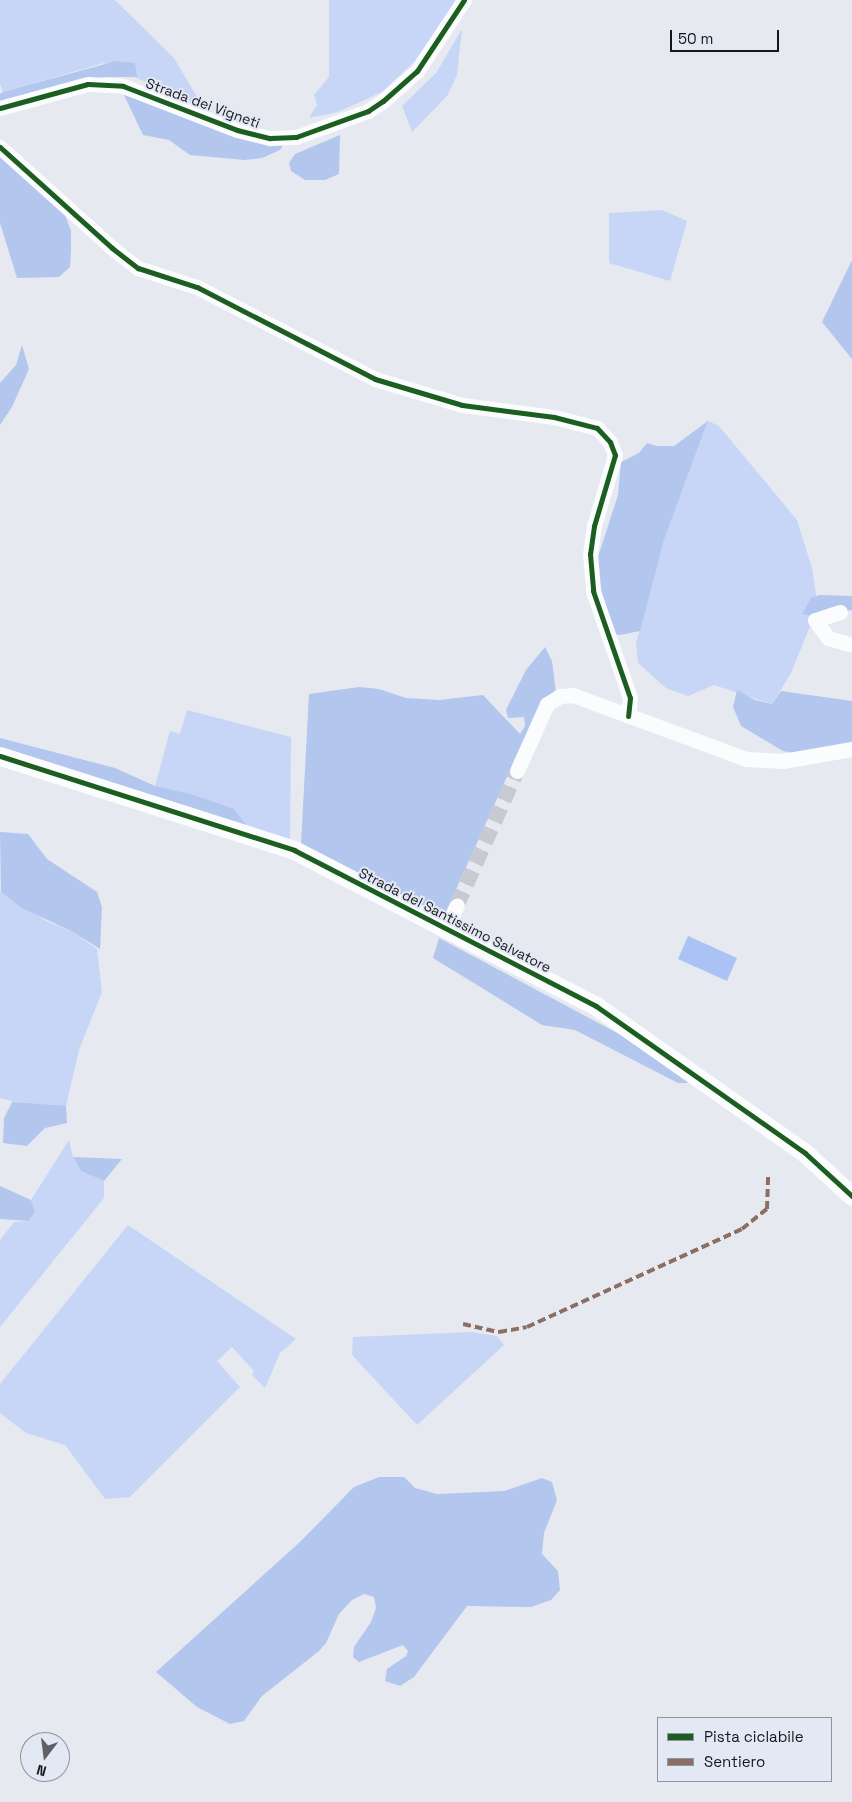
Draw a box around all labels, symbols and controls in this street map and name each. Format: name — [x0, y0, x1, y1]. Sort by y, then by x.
scale bar — [672, 20, 781, 52]
text: 50 m — [678, 29, 713, 48]
street label: Strada dei Vigneti — [144, 75, 262, 131]
street label: Strada del Santissimo Salvatore — [356, 864, 554, 976]
legend — [657, 1717, 832, 1782]
text: Pista ciclabile — [704, 1727, 804, 1746]
north arrow — [20, 1732, 70, 1782]
text: Sentiero — [704, 1752, 765, 1771]
text: N — [35, 1761, 48, 1780]

